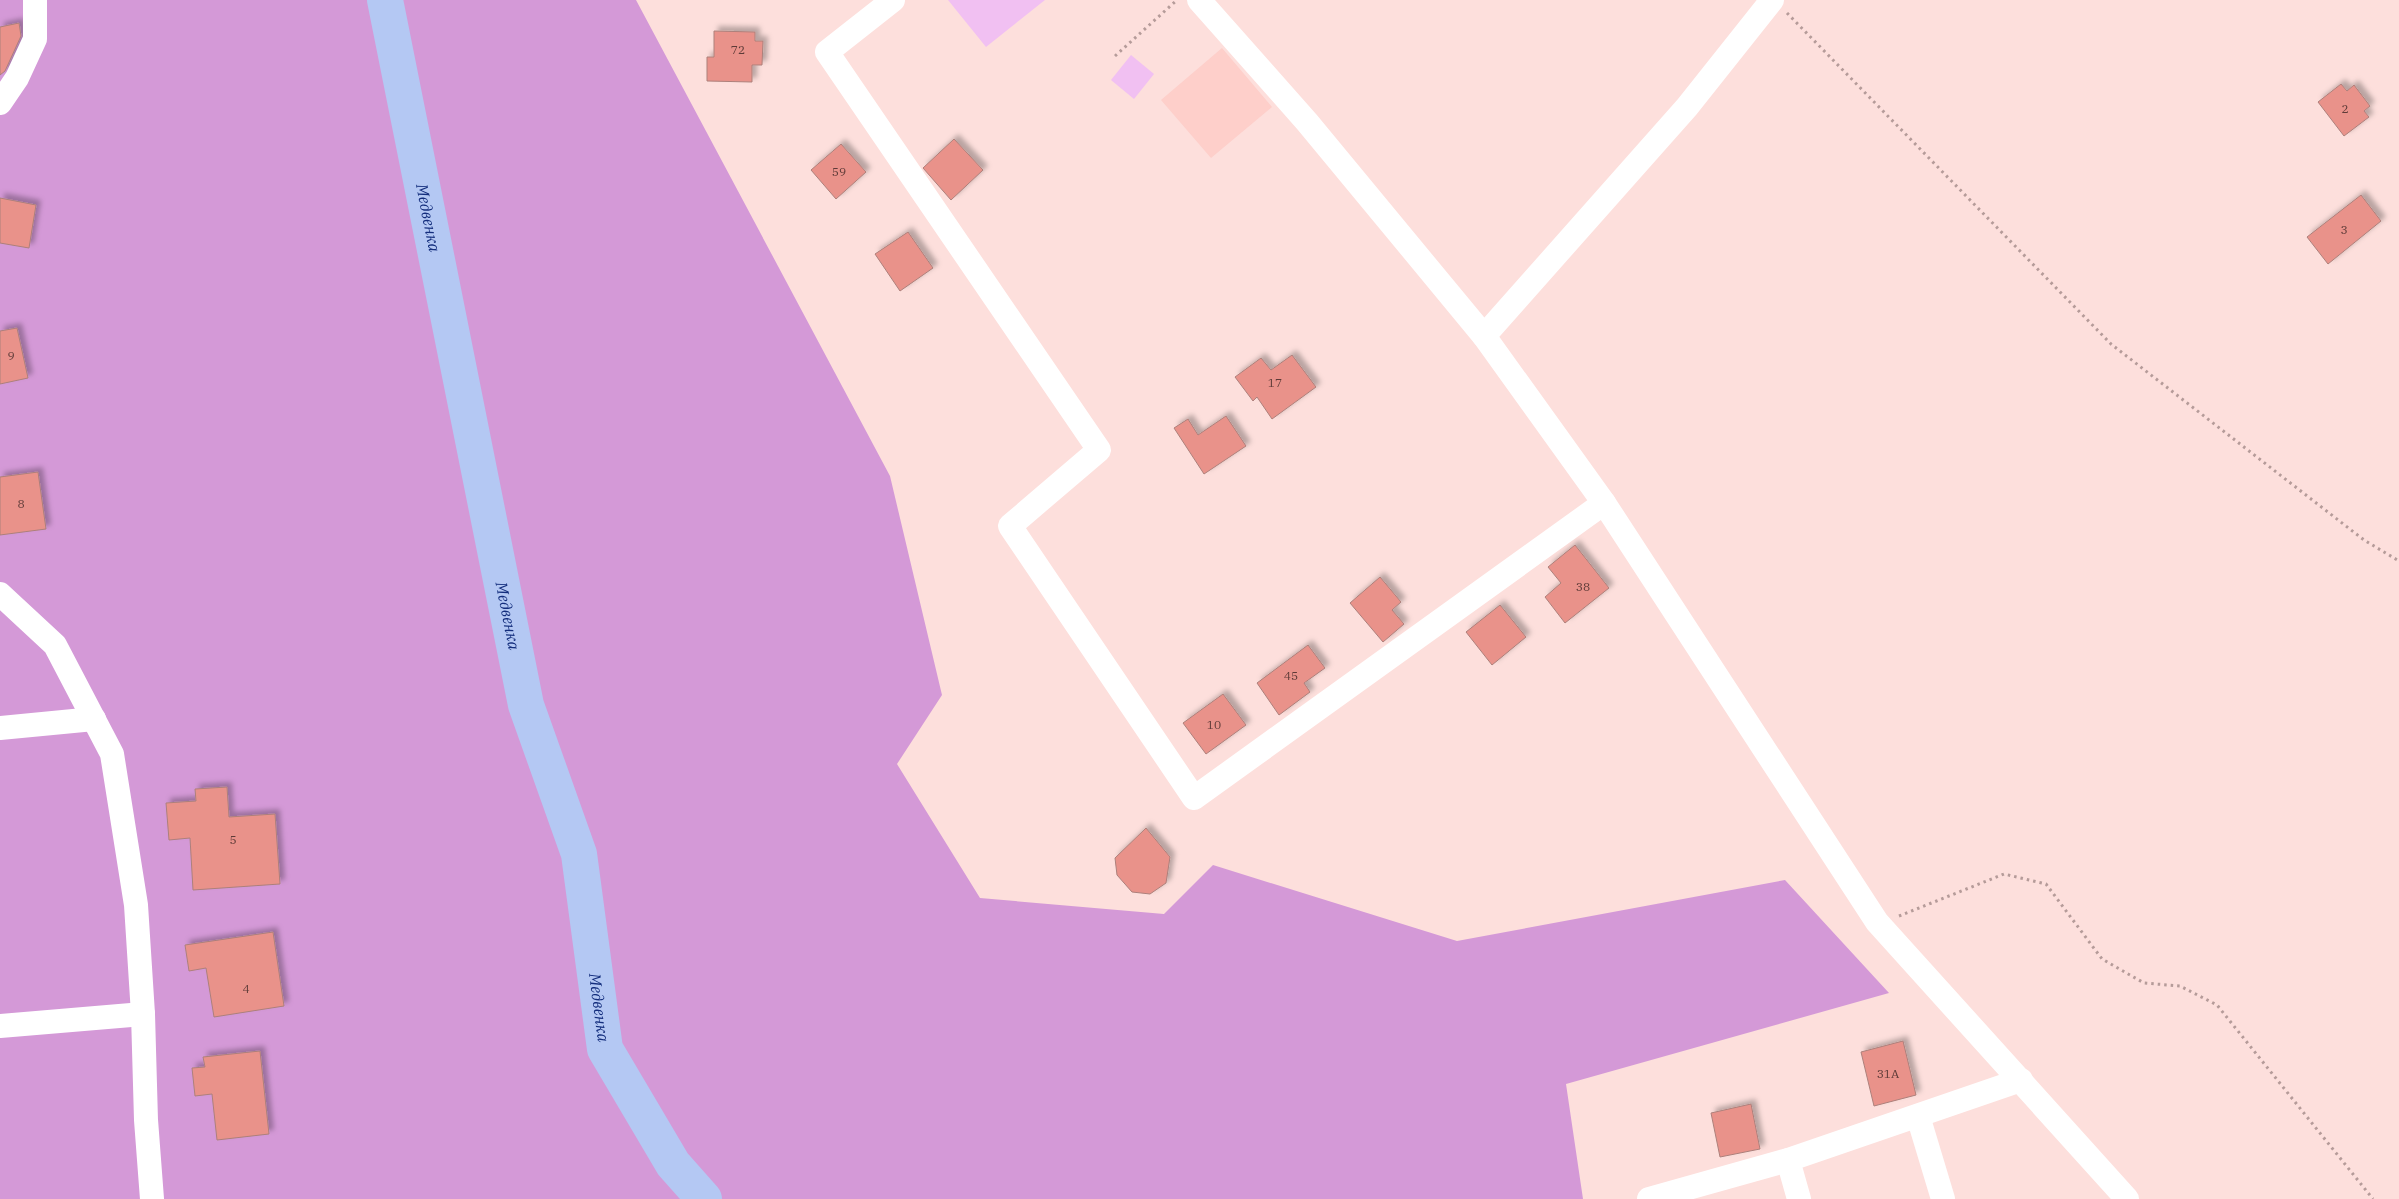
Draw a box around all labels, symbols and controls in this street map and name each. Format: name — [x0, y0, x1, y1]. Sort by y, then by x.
house number: 72 — [731, 42, 745, 57]
house number: 2 — [2341, 101, 2349, 116]
house number: 59 — [832, 164, 846, 179]
water label: Медвенка — [412, 181, 445, 254]
house number: 3 — [2340, 222, 2348, 237]
house number: 9 — [7, 348, 15, 363]
house number: 17 — [1268, 375, 1282, 390]
house number: 8 — [17, 496, 25, 511]
water label: Медвенка — [491, 579, 525, 652]
house number: 38 — [1576, 579, 1590, 594]
house number: 45 — [1284, 668, 1298, 683]
house number: 10 — [1207, 717, 1221, 732]
house number: 5 — [229, 832, 237, 847]
water label: Медвенка — [585, 971, 614, 1043]
house number: 4 — [242, 981, 250, 996]
house number: 31А — [1877, 1066, 1900, 1081]

